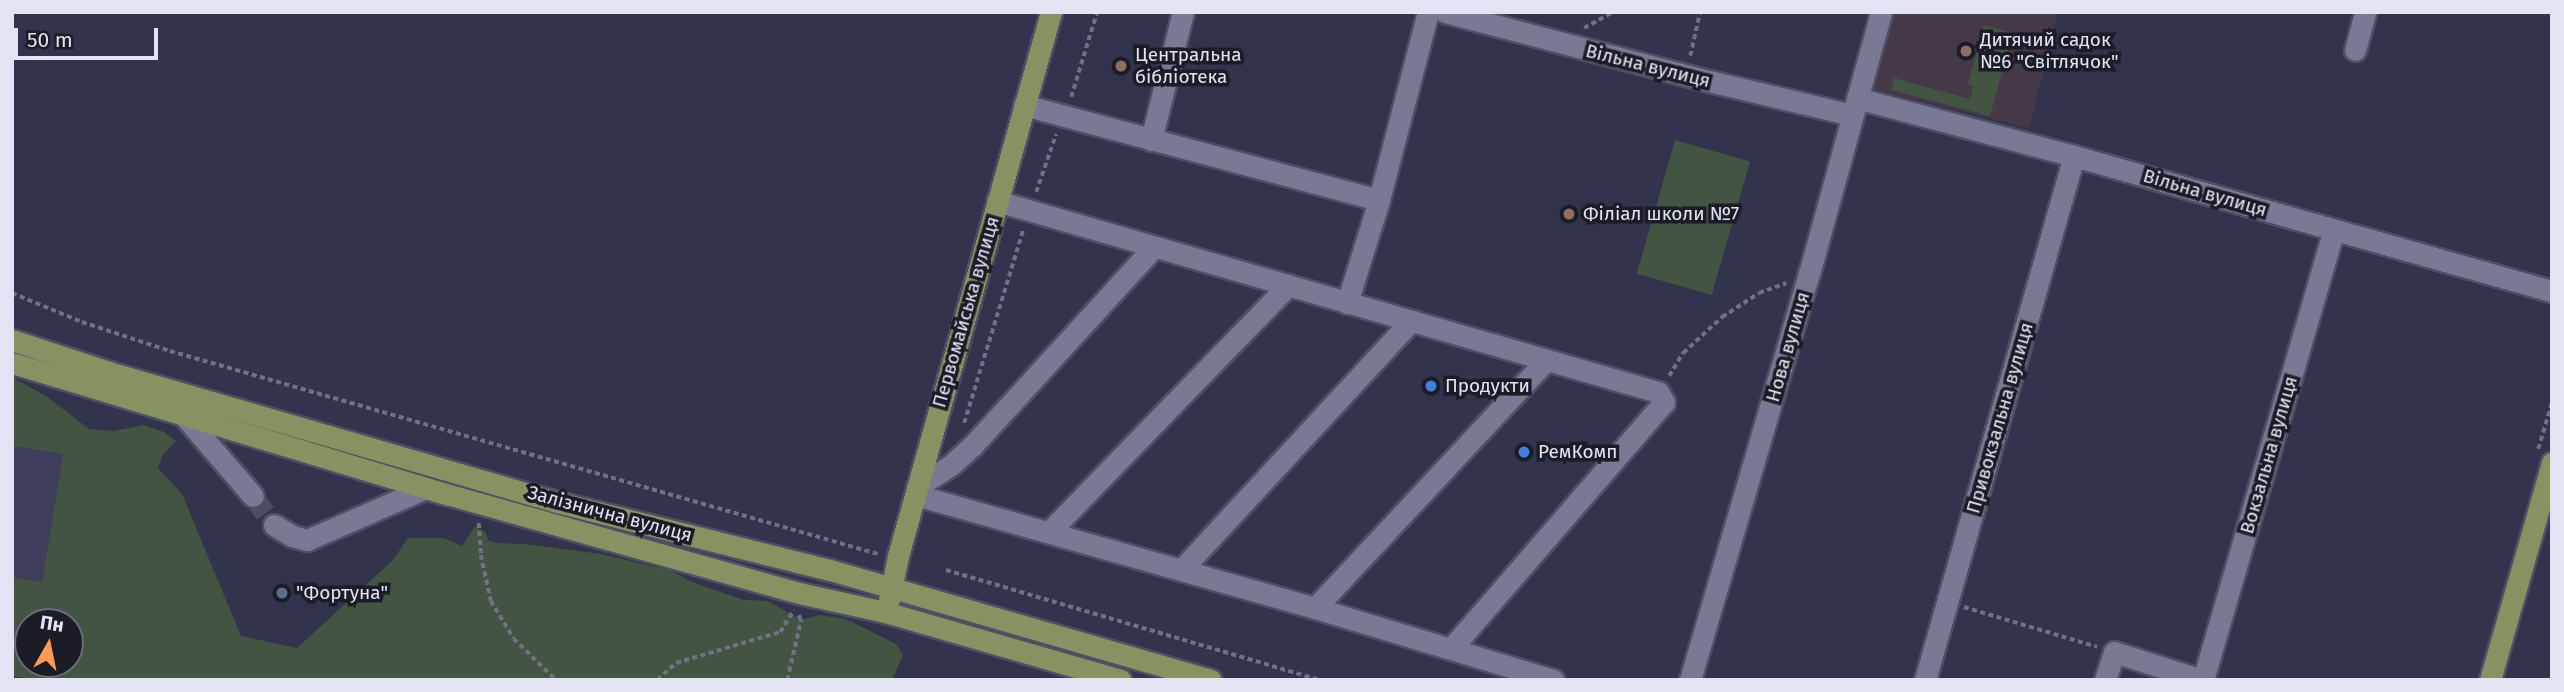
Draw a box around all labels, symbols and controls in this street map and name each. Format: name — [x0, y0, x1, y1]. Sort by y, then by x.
scale bar — [18, 14, 161, 58]
text: 50 m — [27, 27, 73, 53]
place label: Дитячий садок №6 "Світлячок" — [1980, 29, 2119, 73]
street label: Вільна вулиця — [1583, 39, 1713, 93]
marker: Дитячий садок №6 "Світлячок" — [1958, 43, 1974, 59]
place label: Центральна бібліотека — [1135, 44, 1242, 88]
marker: Центральна бібліотека — [1113, 58, 1129, 74]
street label: Вільна вулиця — [2140, 164, 2270, 222]
place label: Філіал школи №7 — [1583, 203, 1739, 225]
marker: Філіал школи №7 — [1561, 206, 1577, 222]
street label: Первомайська вулиця — [928, 214, 1004, 410]
street label: Нова вулиця — [1761, 289, 1815, 405]
street label: Привокзальна вулиця — [1962, 320, 2038, 516]
street label: Вокзальна вулиця — [2236, 373, 2302, 537]
place label: Продукти — [1445, 375, 1530, 397]
marker: Продукти — [1423, 378, 1439, 394]
place label: РемКомп — [1538, 441, 1618, 463]
marker: РемКомп — [1516, 444, 1532, 460]
street label: Залізнична вулиця — [525, 481, 695, 547]
place label: "Фортуна" — [296, 582, 388, 604]
marker: "Фортуна" — [274, 585, 290, 601]
north arrow — [14, 608, 84, 678]
text: Пн — [39, 611, 66, 637]

